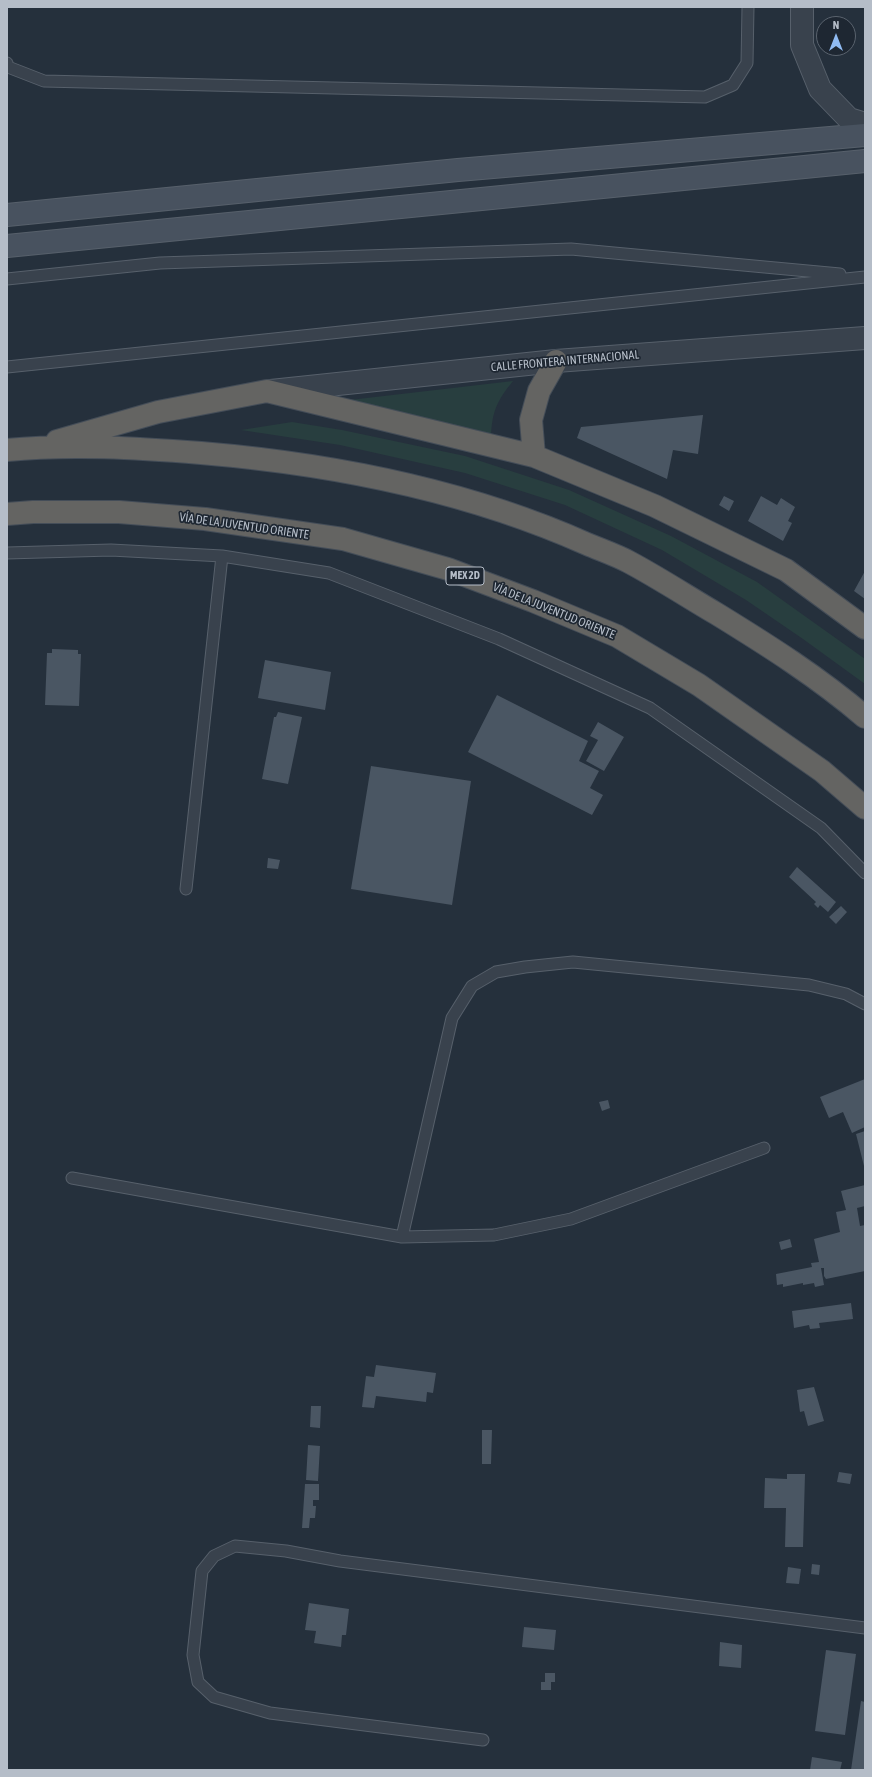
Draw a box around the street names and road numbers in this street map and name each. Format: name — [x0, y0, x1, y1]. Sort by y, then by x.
street label: CALLE FRONTERA INTERNACIONAL — [490, 347, 640, 375]
street label: VÍA DE LA JUVENTUD ORIENTE — [178, 510, 310, 542]
road number: MEX 2D — [446, 567, 484, 585]
street label: VÍA DE LA JUVENTUD ORIENTE — [491, 580, 617, 642]

